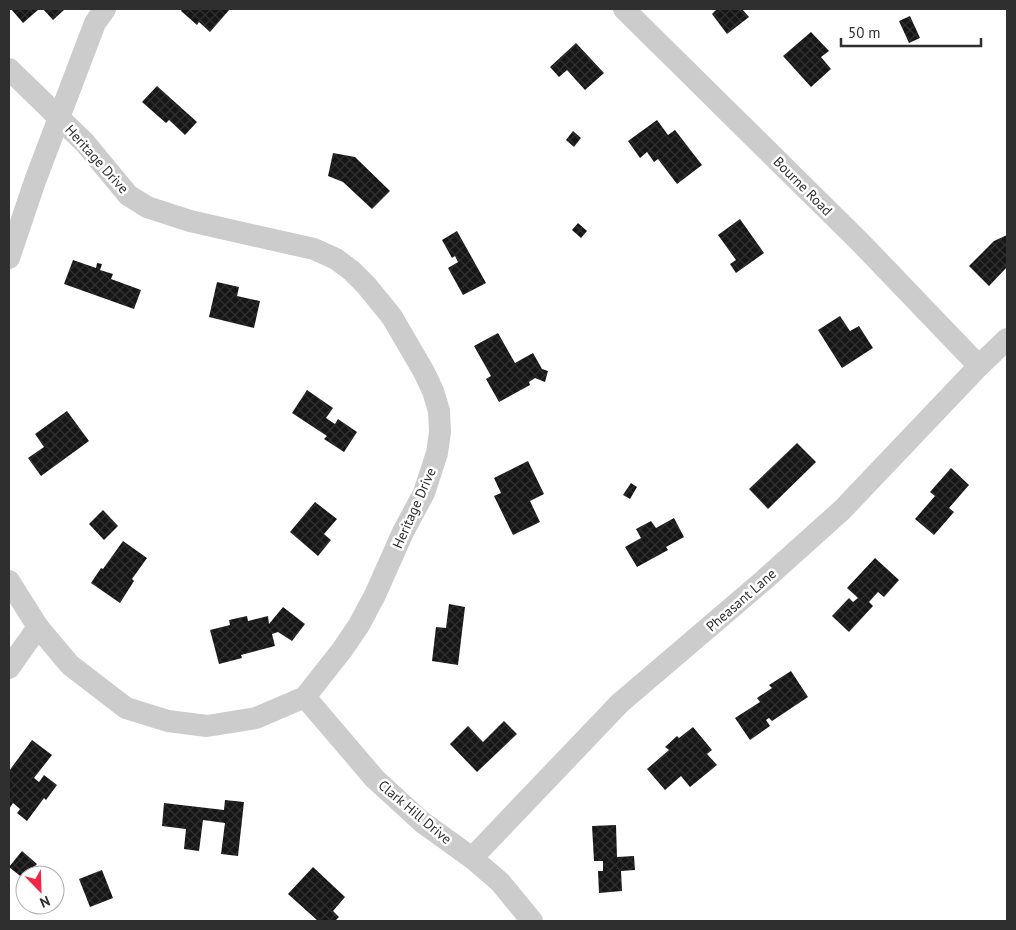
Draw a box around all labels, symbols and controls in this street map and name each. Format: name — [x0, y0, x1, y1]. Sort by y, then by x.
scale bar — [841, 15, 981, 47]
text: 50 m — [848, 23, 881, 42]
street label: Heritage Drive — [61, 121, 133, 197]
street label: Bourne Road — [770, 153, 836, 219]
street label: Heritage Drive — [388, 465, 440, 551]
street label: Pheasant Lane — [702, 565, 780, 635]
street label: Clark Hill Drive — [375, 776, 455, 848]
north arrow — [15, 865, 65, 915]
text: N — [37, 892, 53, 912]

